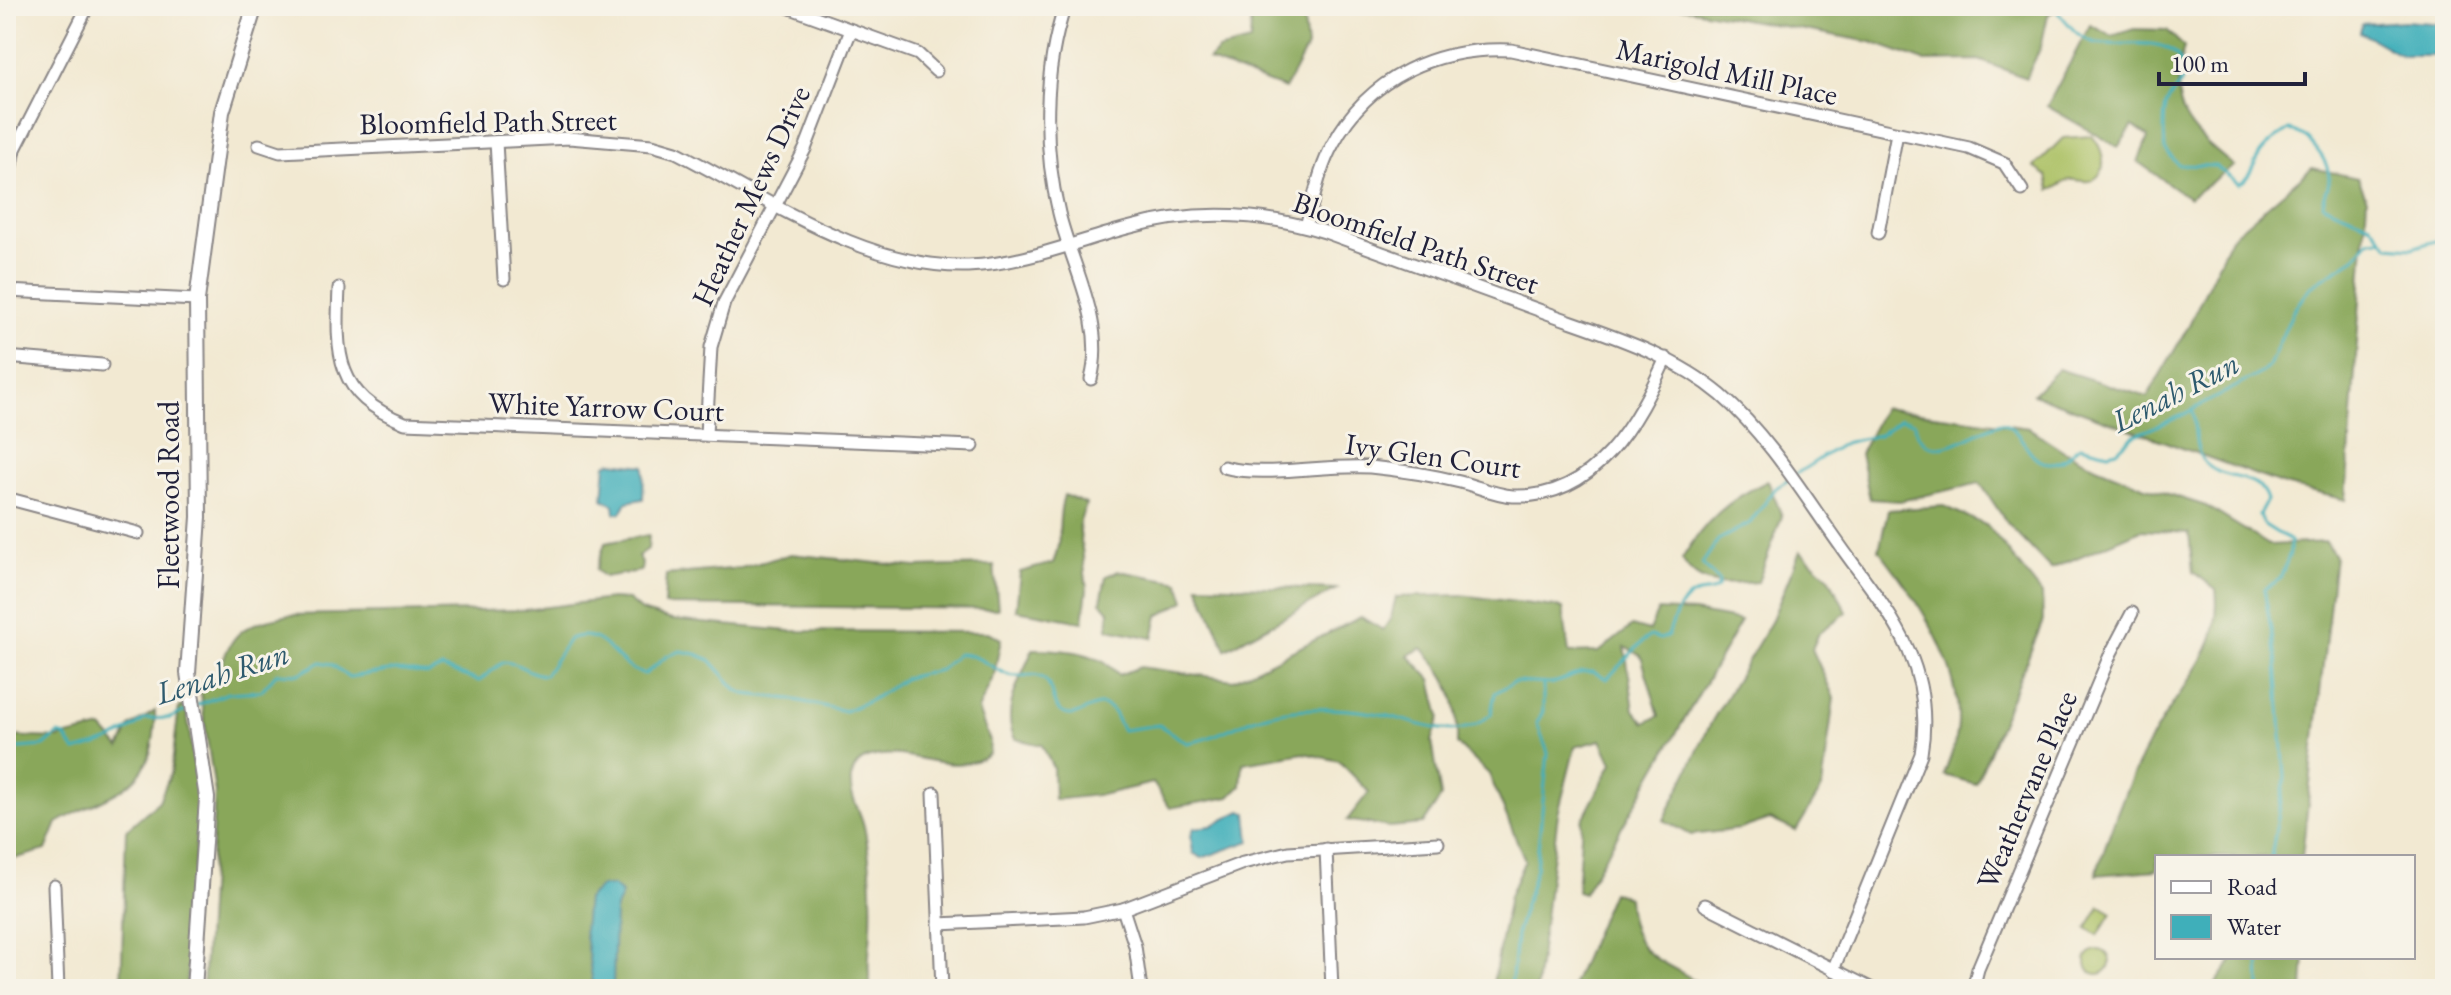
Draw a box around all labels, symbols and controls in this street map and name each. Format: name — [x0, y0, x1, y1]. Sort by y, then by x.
street label: Marigold Mill Place — [1613, 29, 1841, 114]
scale bar — [2159, 36, 2305, 86]
text: 100 m — [2171, 48, 2229, 79]
street label: Heather Mews Drive — [682, 79, 819, 312]
street label: Bloomfield Path Street — [359, 100, 618, 143]
street label: Bloomfield Path Street — [1288, 182, 1545, 303]
water label: Lenah Run — [2103, 342, 2246, 443]
street label: White Yarrow Court — [487, 383, 725, 430]
street label: Fleetwood Road — [149, 400, 188, 589]
street label: Ivy Glen Court — [1343, 424, 1524, 487]
water label: Lenah Run — [149, 632, 294, 715]
street label: Weathervane Place — [1967, 685, 2086, 895]
legend — [2155, 855, 2415, 959]
text: Road — [2227, 871, 2278, 902]
text: Water — [2227, 911, 2281, 942]

